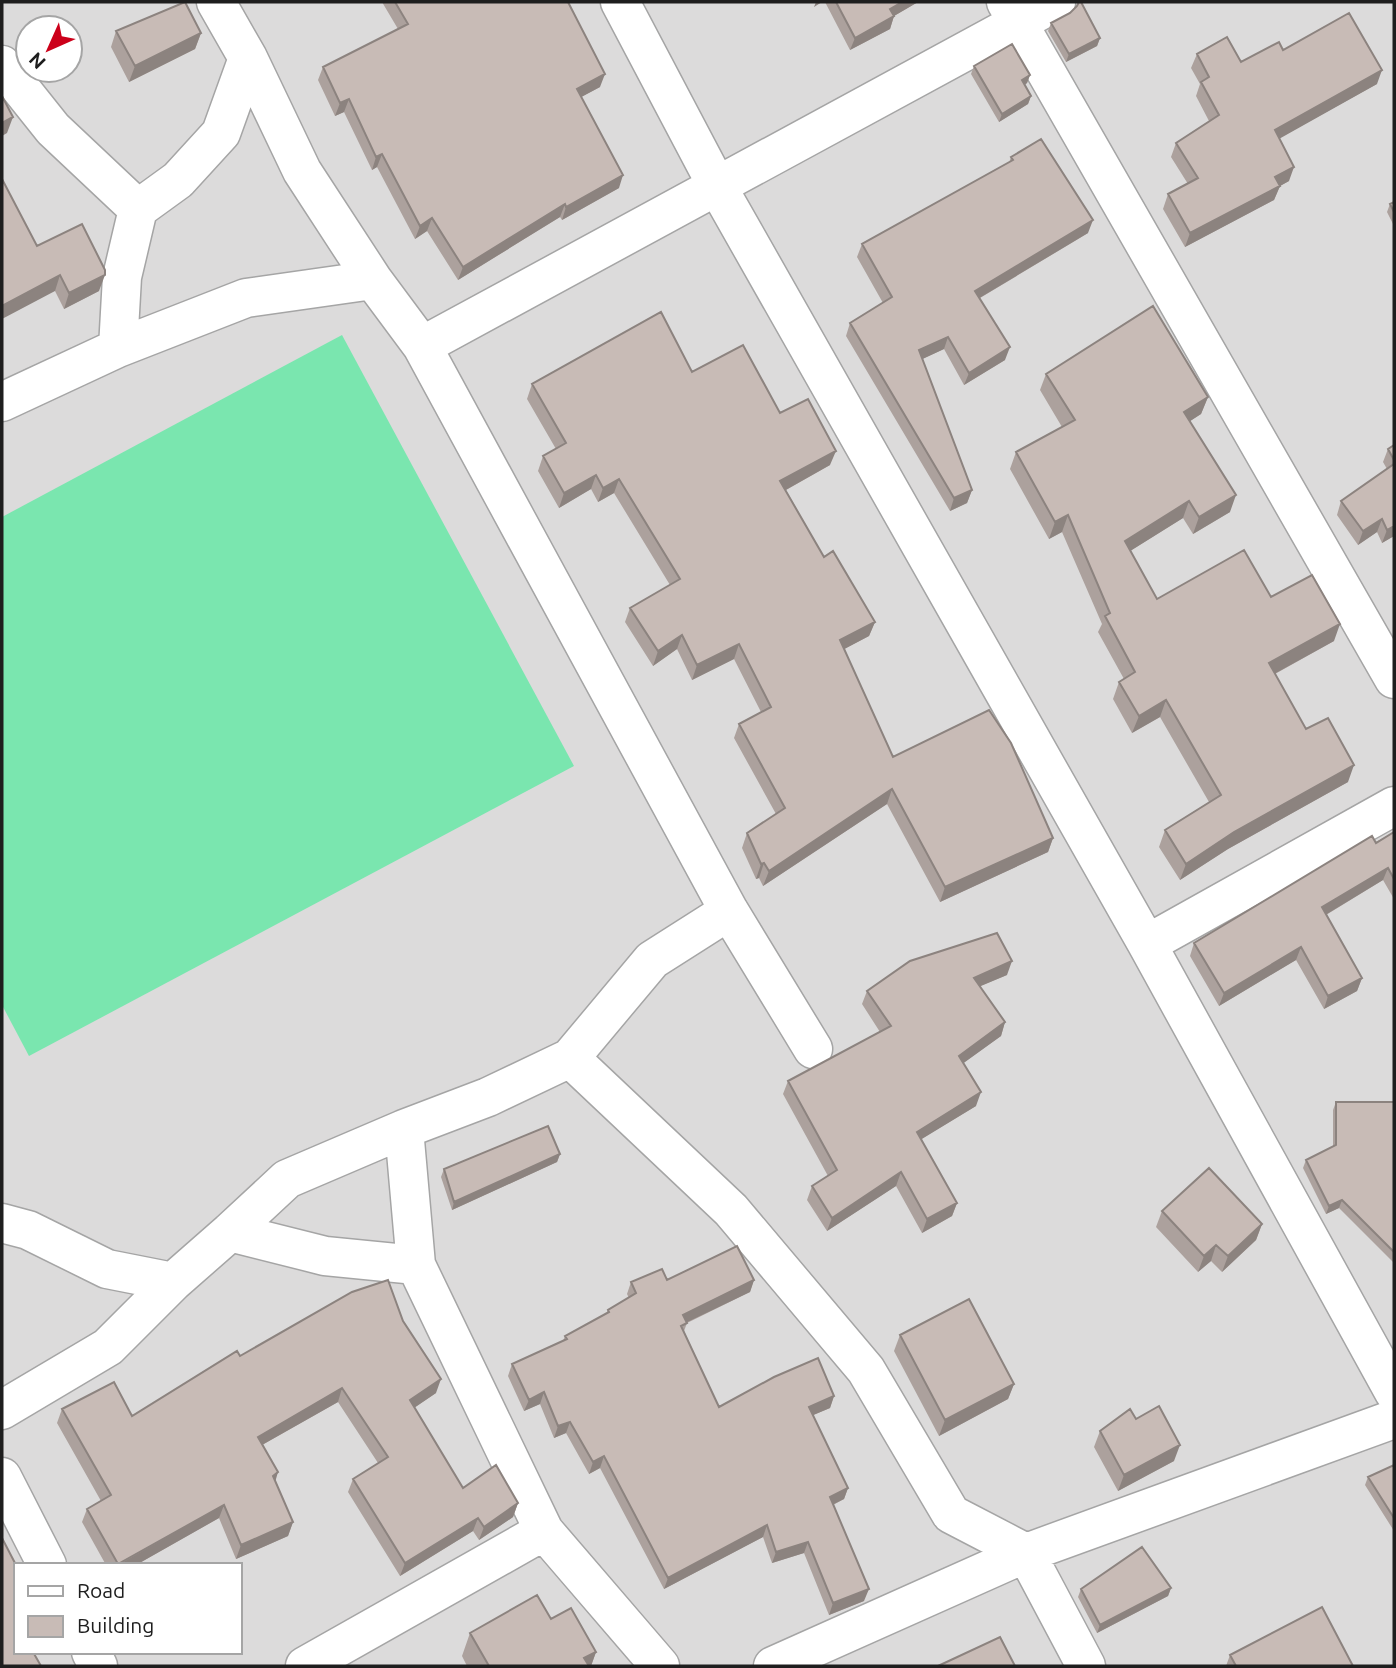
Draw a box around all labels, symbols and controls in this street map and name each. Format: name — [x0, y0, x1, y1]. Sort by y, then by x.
north arrow — [14, 14, 84, 84]
text: N — [24, 48, 50, 74]
legend — [14, 1563, 242, 1654]
text: Road — [77, 1578, 125, 1602]
text: Building — [77, 1613, 154, 1637]

